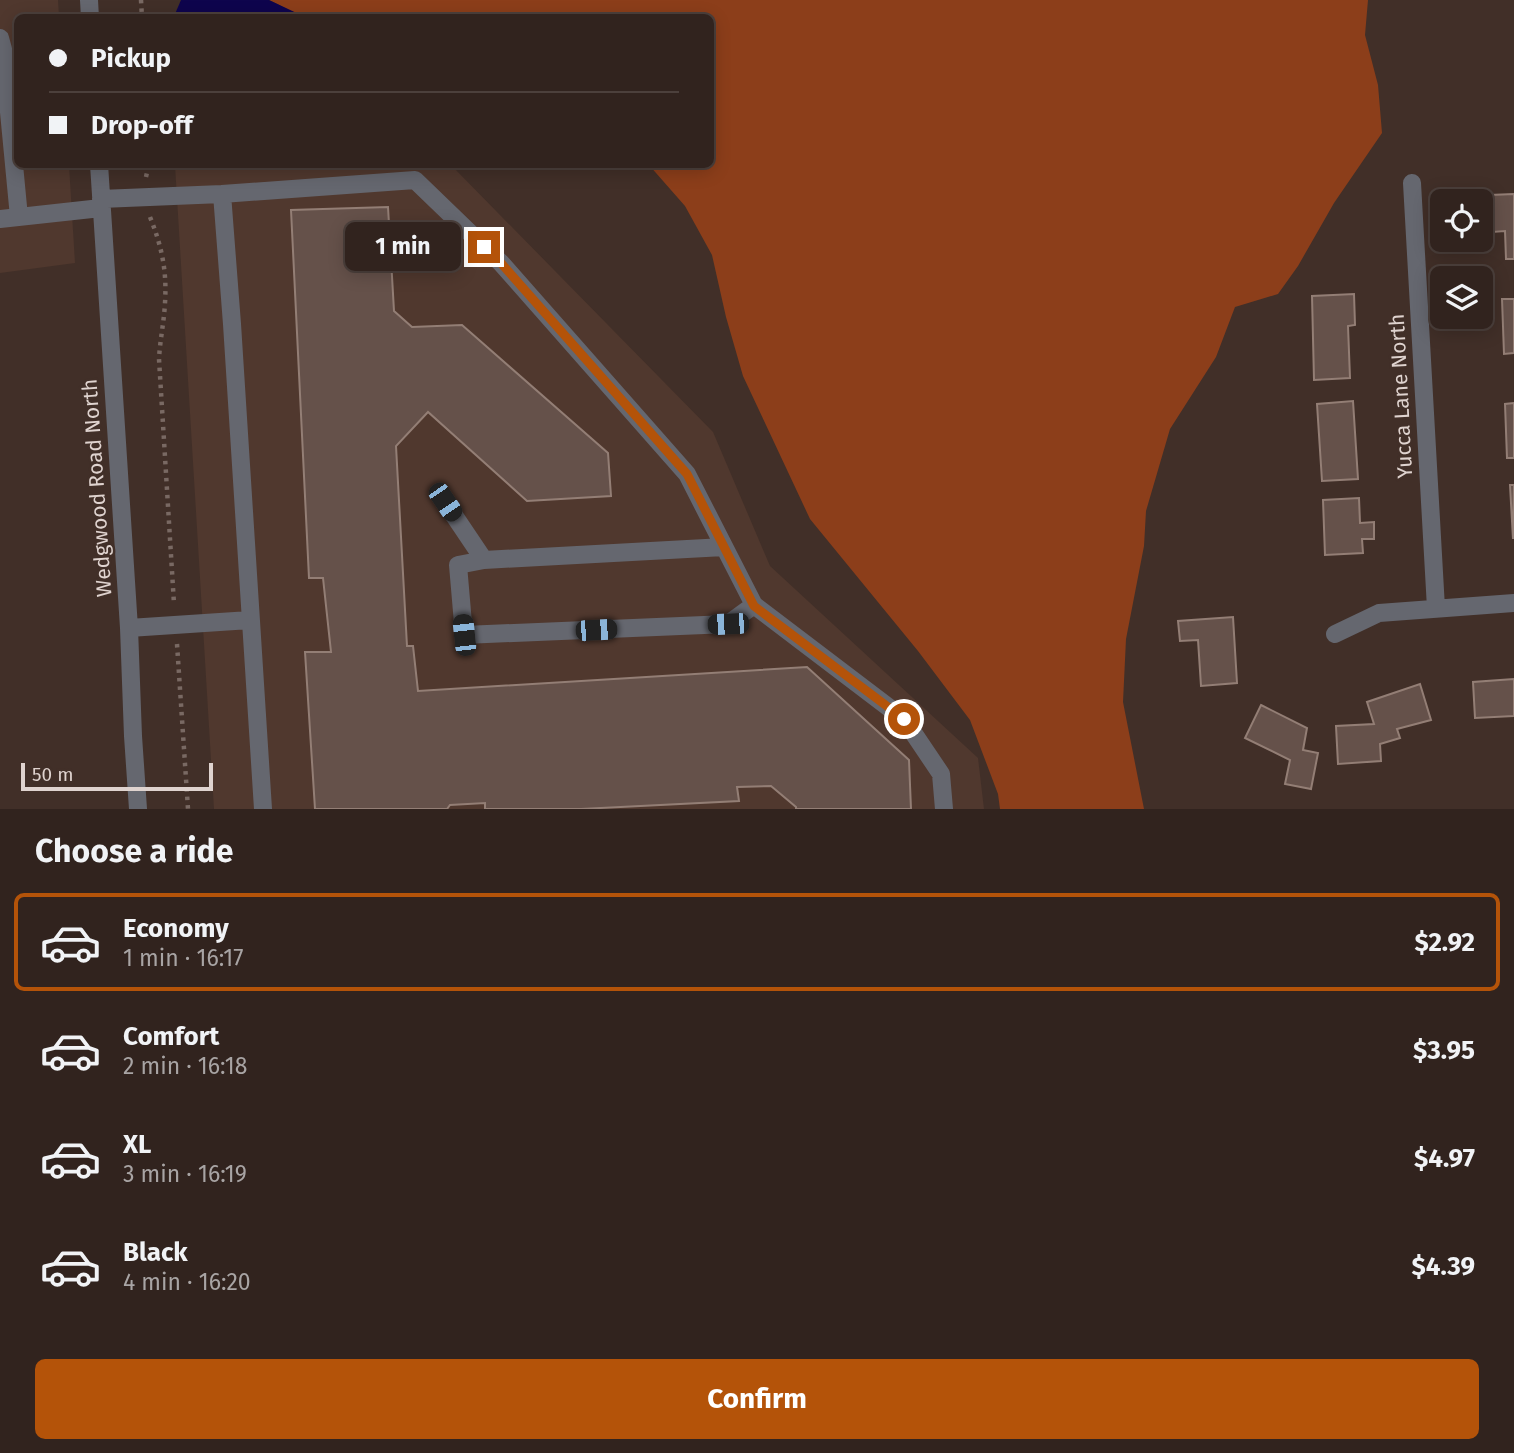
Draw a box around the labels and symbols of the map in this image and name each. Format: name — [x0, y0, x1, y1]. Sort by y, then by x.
callout: 1 min — [344, 222, 460, 272]
route end — [468, 231, 500, 263]
street label: Yucca Lane North — [1384, 313, 1418, 479]
street label: Wedgwood Road North — [76, 378, 118, 598]
car — [425, 479, 466, 525]
car — [452, 613, 477, 657]
car — [707, 613, 750, 635]
car — [575, 618, 618, 642]
route start — [888, 703, 920, 735]
scale bar — [21, 760, 214, 792]

